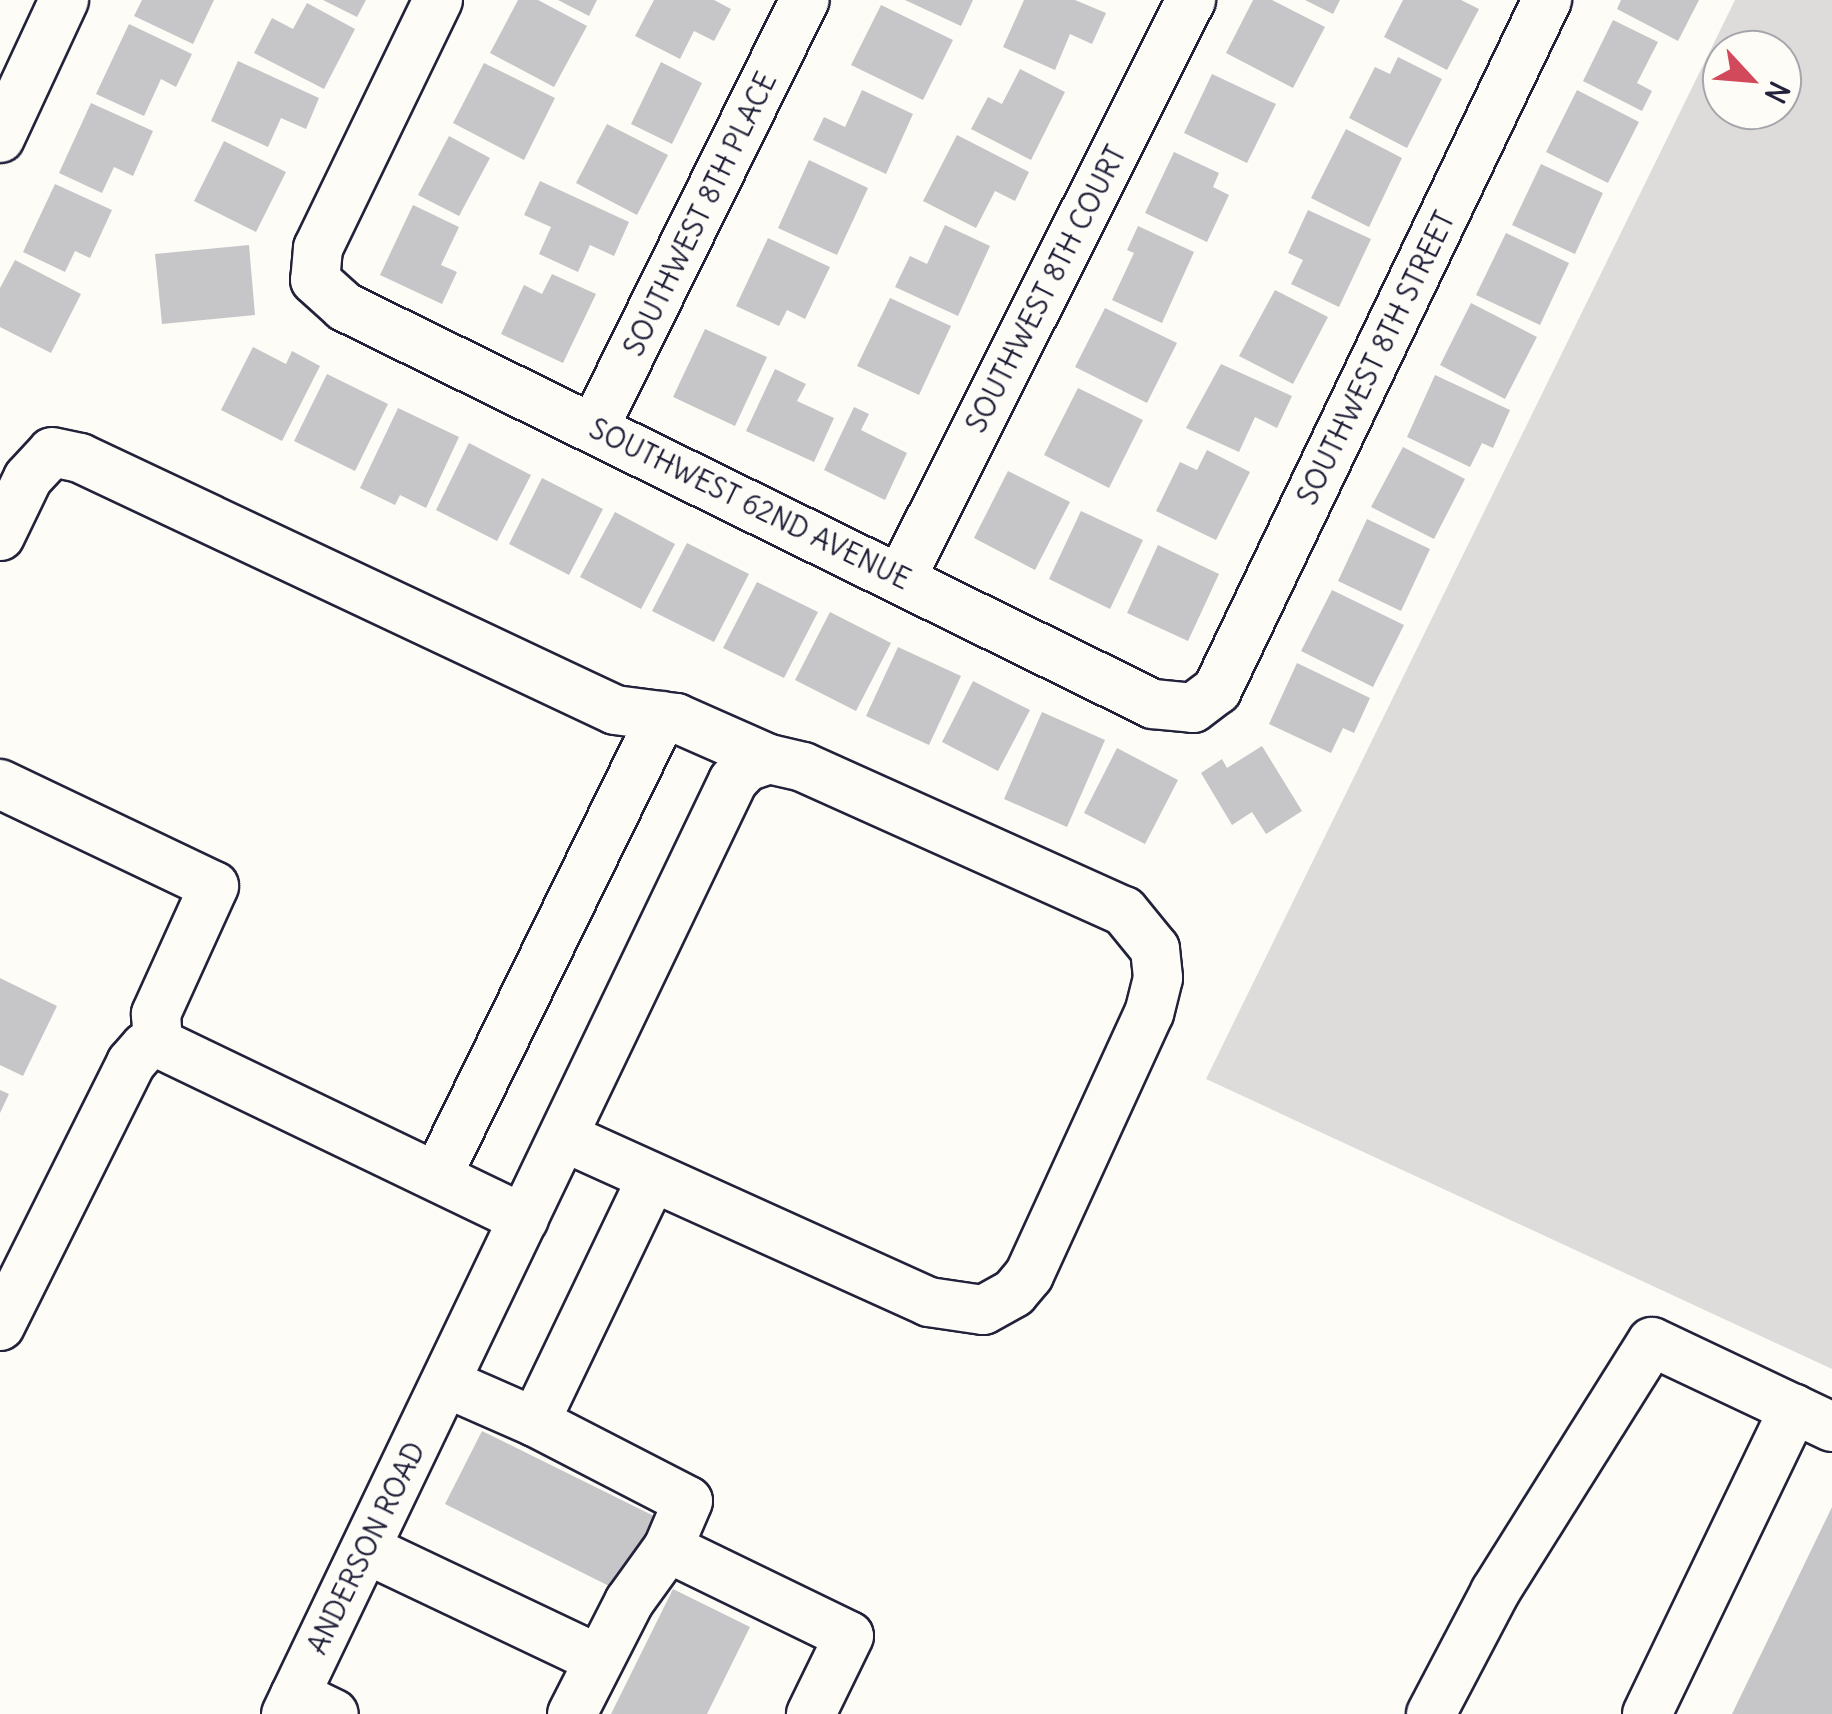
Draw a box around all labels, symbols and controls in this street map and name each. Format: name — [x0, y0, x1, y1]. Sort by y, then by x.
north arrow — [1702, 30, 1802, 130]
street label: SOUTHWEST 8TH PLACE — [617, 67, 783, 361]
text: N — [1757, 76, 1798, 109]
street label: SOUTHWEST 8TH COURT — [959, 140, 1133, 438]
street label: SOUTHWEST 8TH STREET — [1290, 206, 1462, 510]
street label: SOUTHWEST 62ND AVENUE — [584, 412, 916, 596]
street label: ANDERSON ROAD — [300, 1436, 432, 1660]

